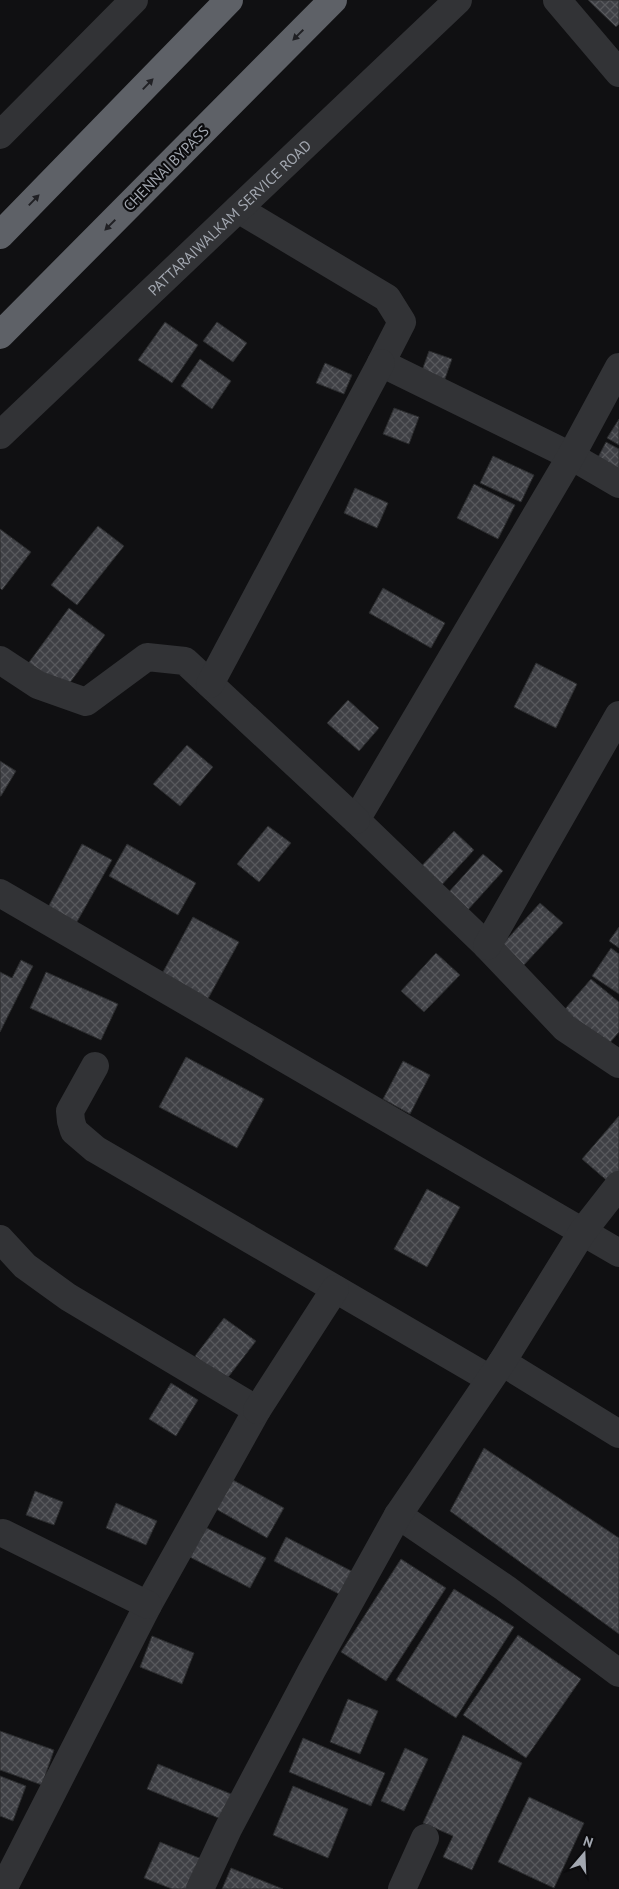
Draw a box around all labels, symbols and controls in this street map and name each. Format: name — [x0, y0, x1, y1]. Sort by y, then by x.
one-way arrow — [292, 28, 304, 40]
one-way arrow — [141, 78, 153, 90]
street label: CHENNAI BYPASS — [119, 121, 213, 215]
street label: PATTARAIWALKAM SERVICE ROAD — [143, 135, 315, 299]
one-way arrow — [28, 194, 40, 206]
one-way arrow — [104, 218, 116, 230]
north arrow — [559, 1829, 609, 1879]
text: N — [581, 1832, 596, 1852]

